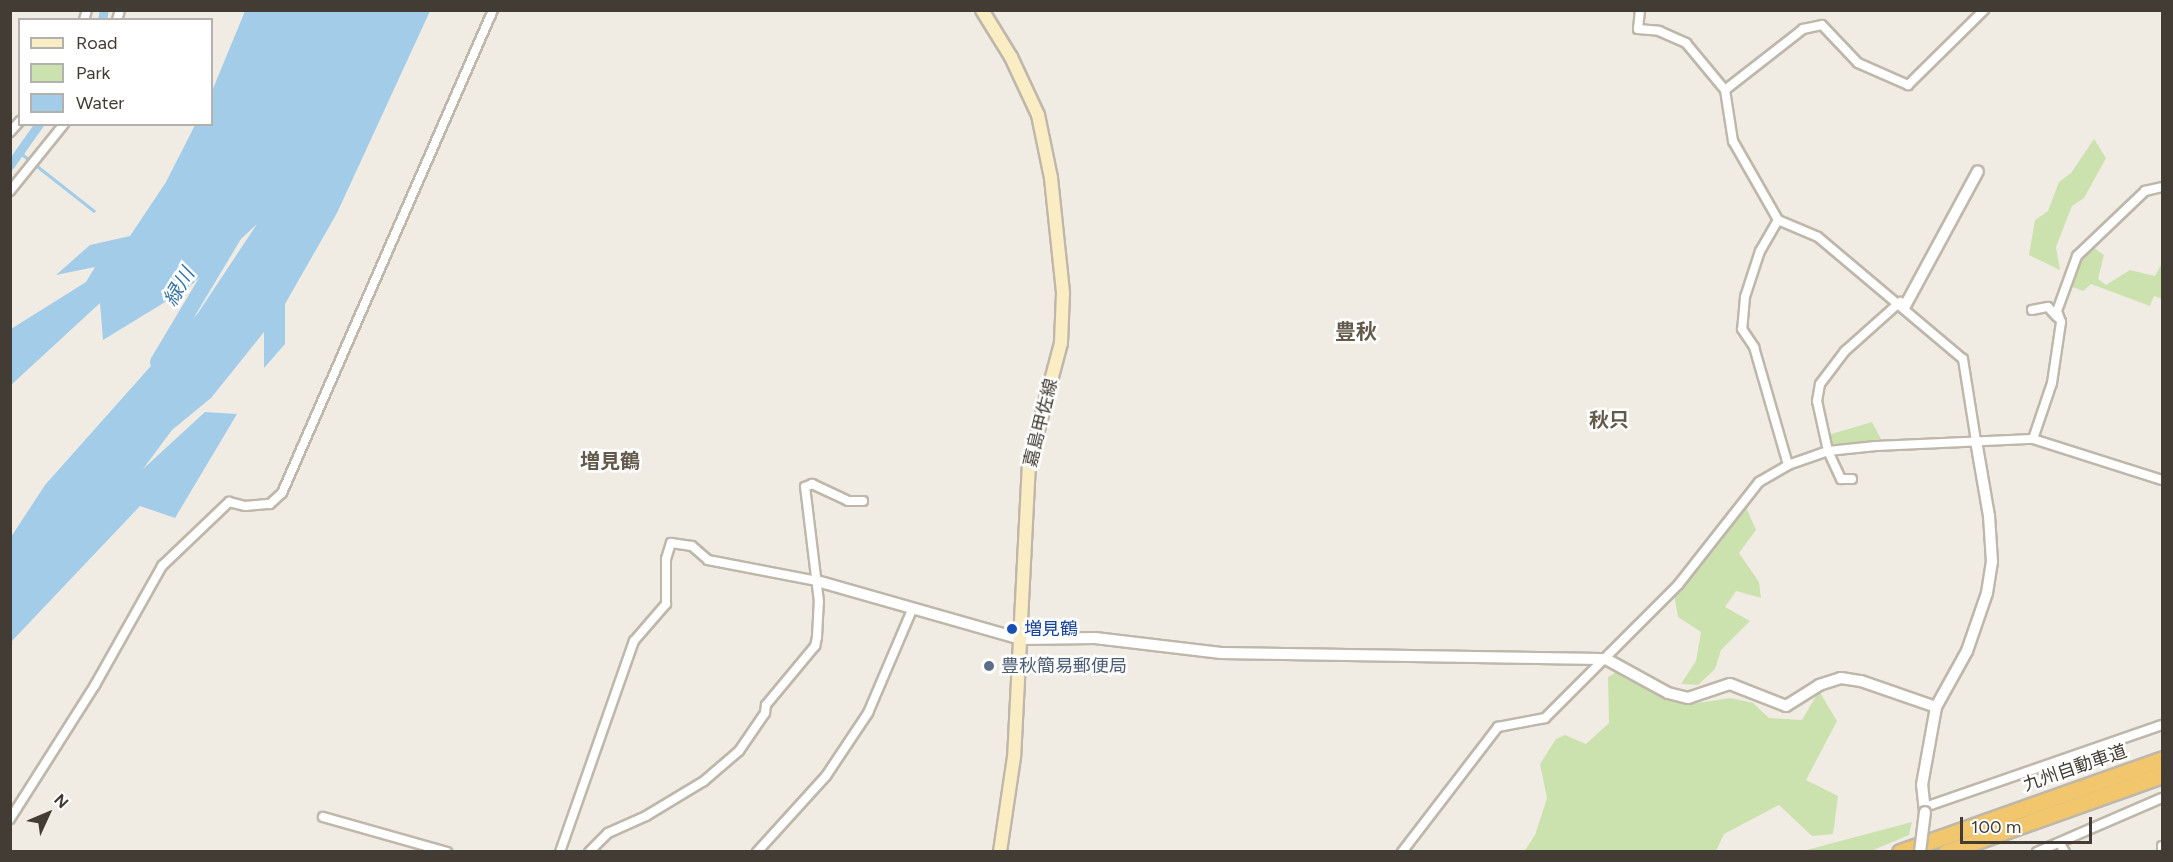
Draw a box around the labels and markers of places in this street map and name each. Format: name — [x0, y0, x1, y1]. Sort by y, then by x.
place label: 増見鶴 — [1024, 618, 1078, 640]
marker: 増見鶴 — [1005, 622, 1019, 636]
place label: 豊秋簡易郵便局 — [1001, 655, 1127, 677]
marker: 豊秋簡易郵便局 — [982, 659, 996, 673]

